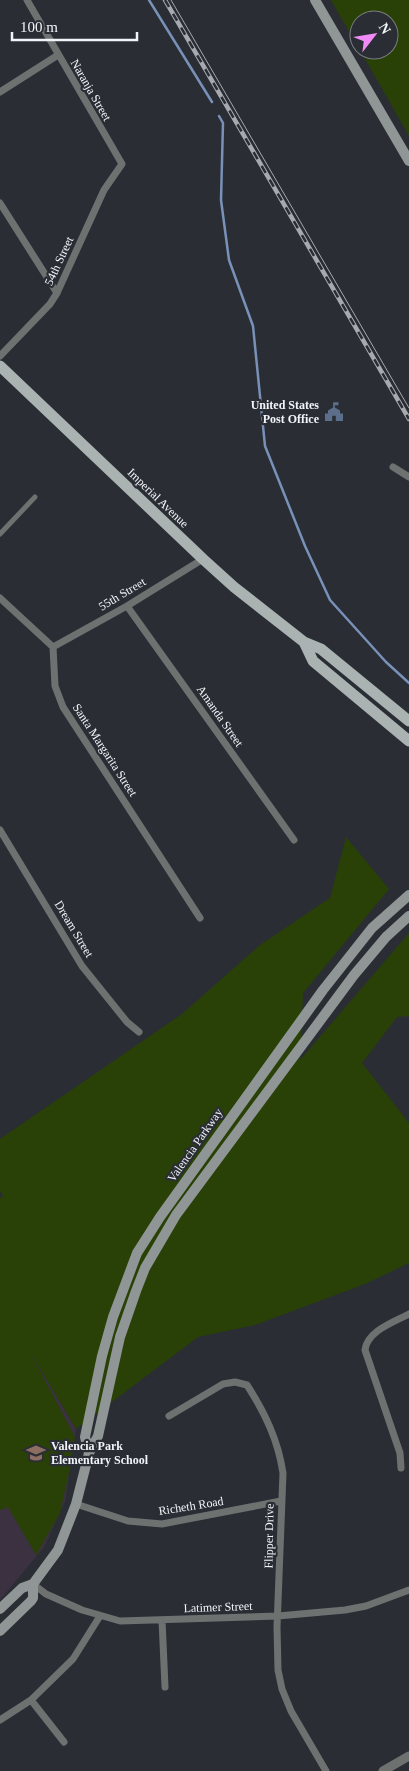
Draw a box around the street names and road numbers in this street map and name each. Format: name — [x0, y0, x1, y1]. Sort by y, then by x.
street label: Naranja Street — [68, 57, 115, 124]
street label: 54th Street — [42, 234, 77, 288]
street label: Imperial Avenue — [125, 465, 191, 531]
street label: 55th Street — [96, 574, 149, 613]
street label: Amanda Street — [194, 683, 247, 750]
street label: Santa Margarita Street — [70, 701, 141, 800]
street label: Dream Street — [52, 898, 97, 960]
street label: Valencia Parkway — [165, 1106, 225, 1184]
street label: Richeth Road — [157, 1494, 225, 1518]
street label: Flipper Drive — [261, 1503, 277, 1569]
street label: Latimer Street — [183, 1599, 253, 1615]

